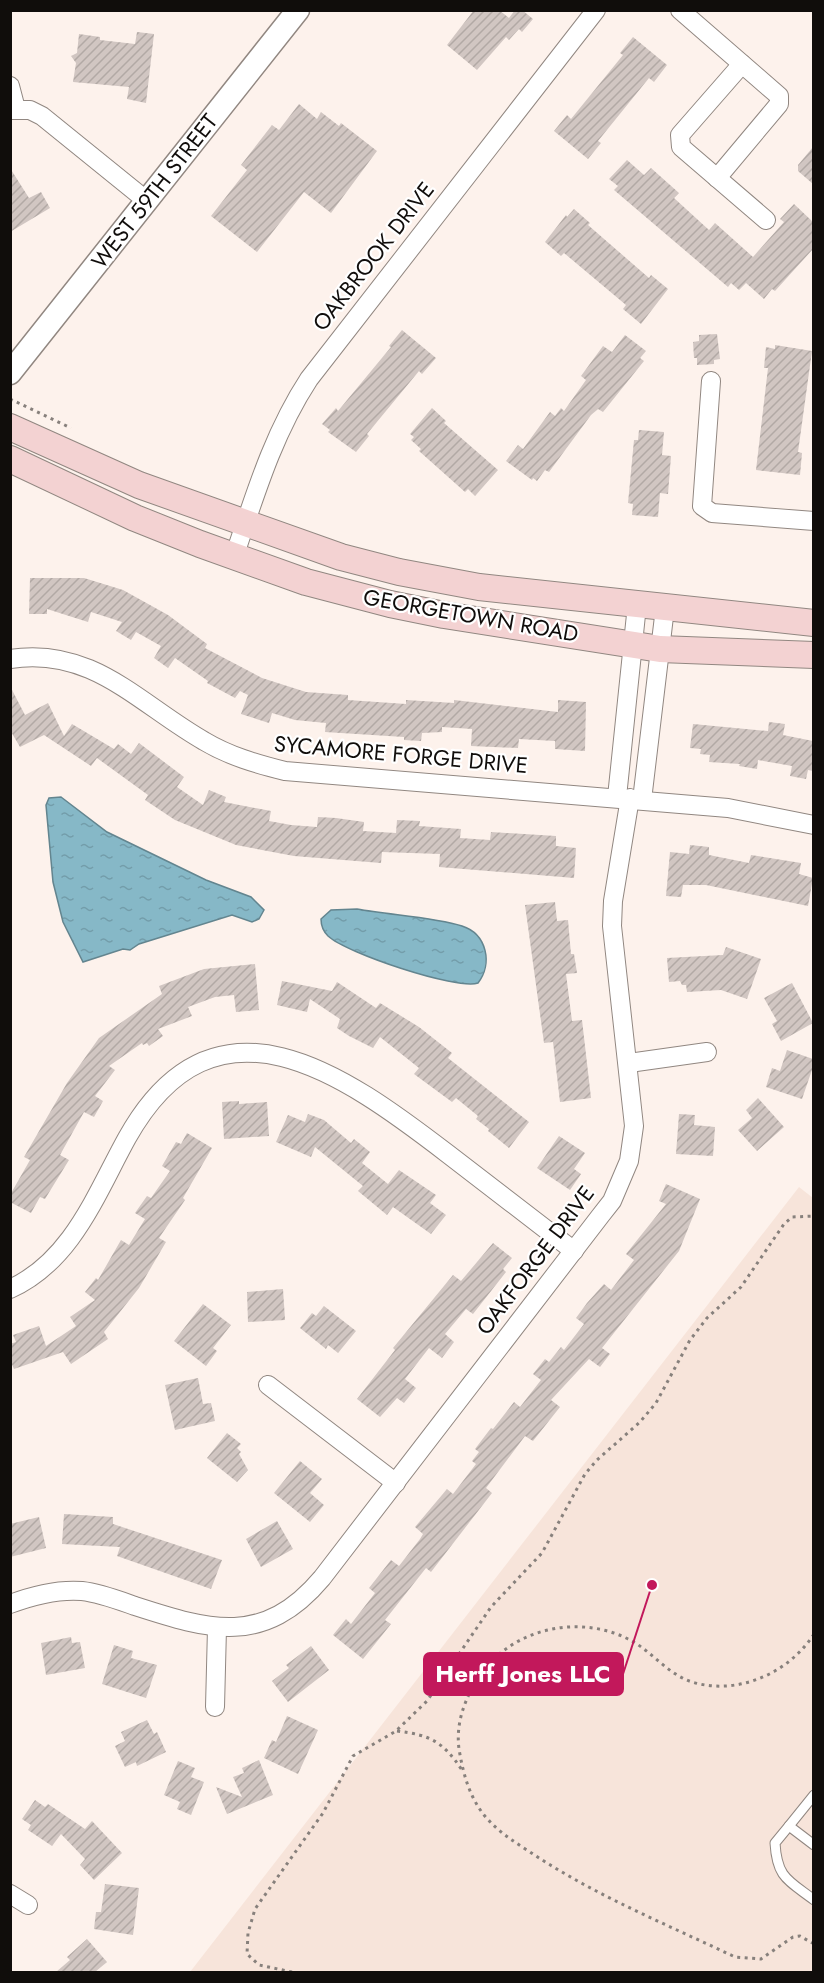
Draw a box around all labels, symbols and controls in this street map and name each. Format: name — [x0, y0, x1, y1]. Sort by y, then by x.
street label: WEST 59TH STREET — [83, 106, 225, 275]
street label: OAKBROOK DRIVE — [305, 175, 441, 337]
street label: GEORGETOWN ROAD — [361, 580, 581, 650]
street label: SYCAMORE FORGE DRIVE — [273, 727, 529, 781]
street label: OAKFORGE DRIVE — [468, 1179, 602, 1341]
callout: Herff Jones LLC — [424, 1653, 623, 1695]
text: Herff Jones LLC — [435, 1656, 611, 1691]

